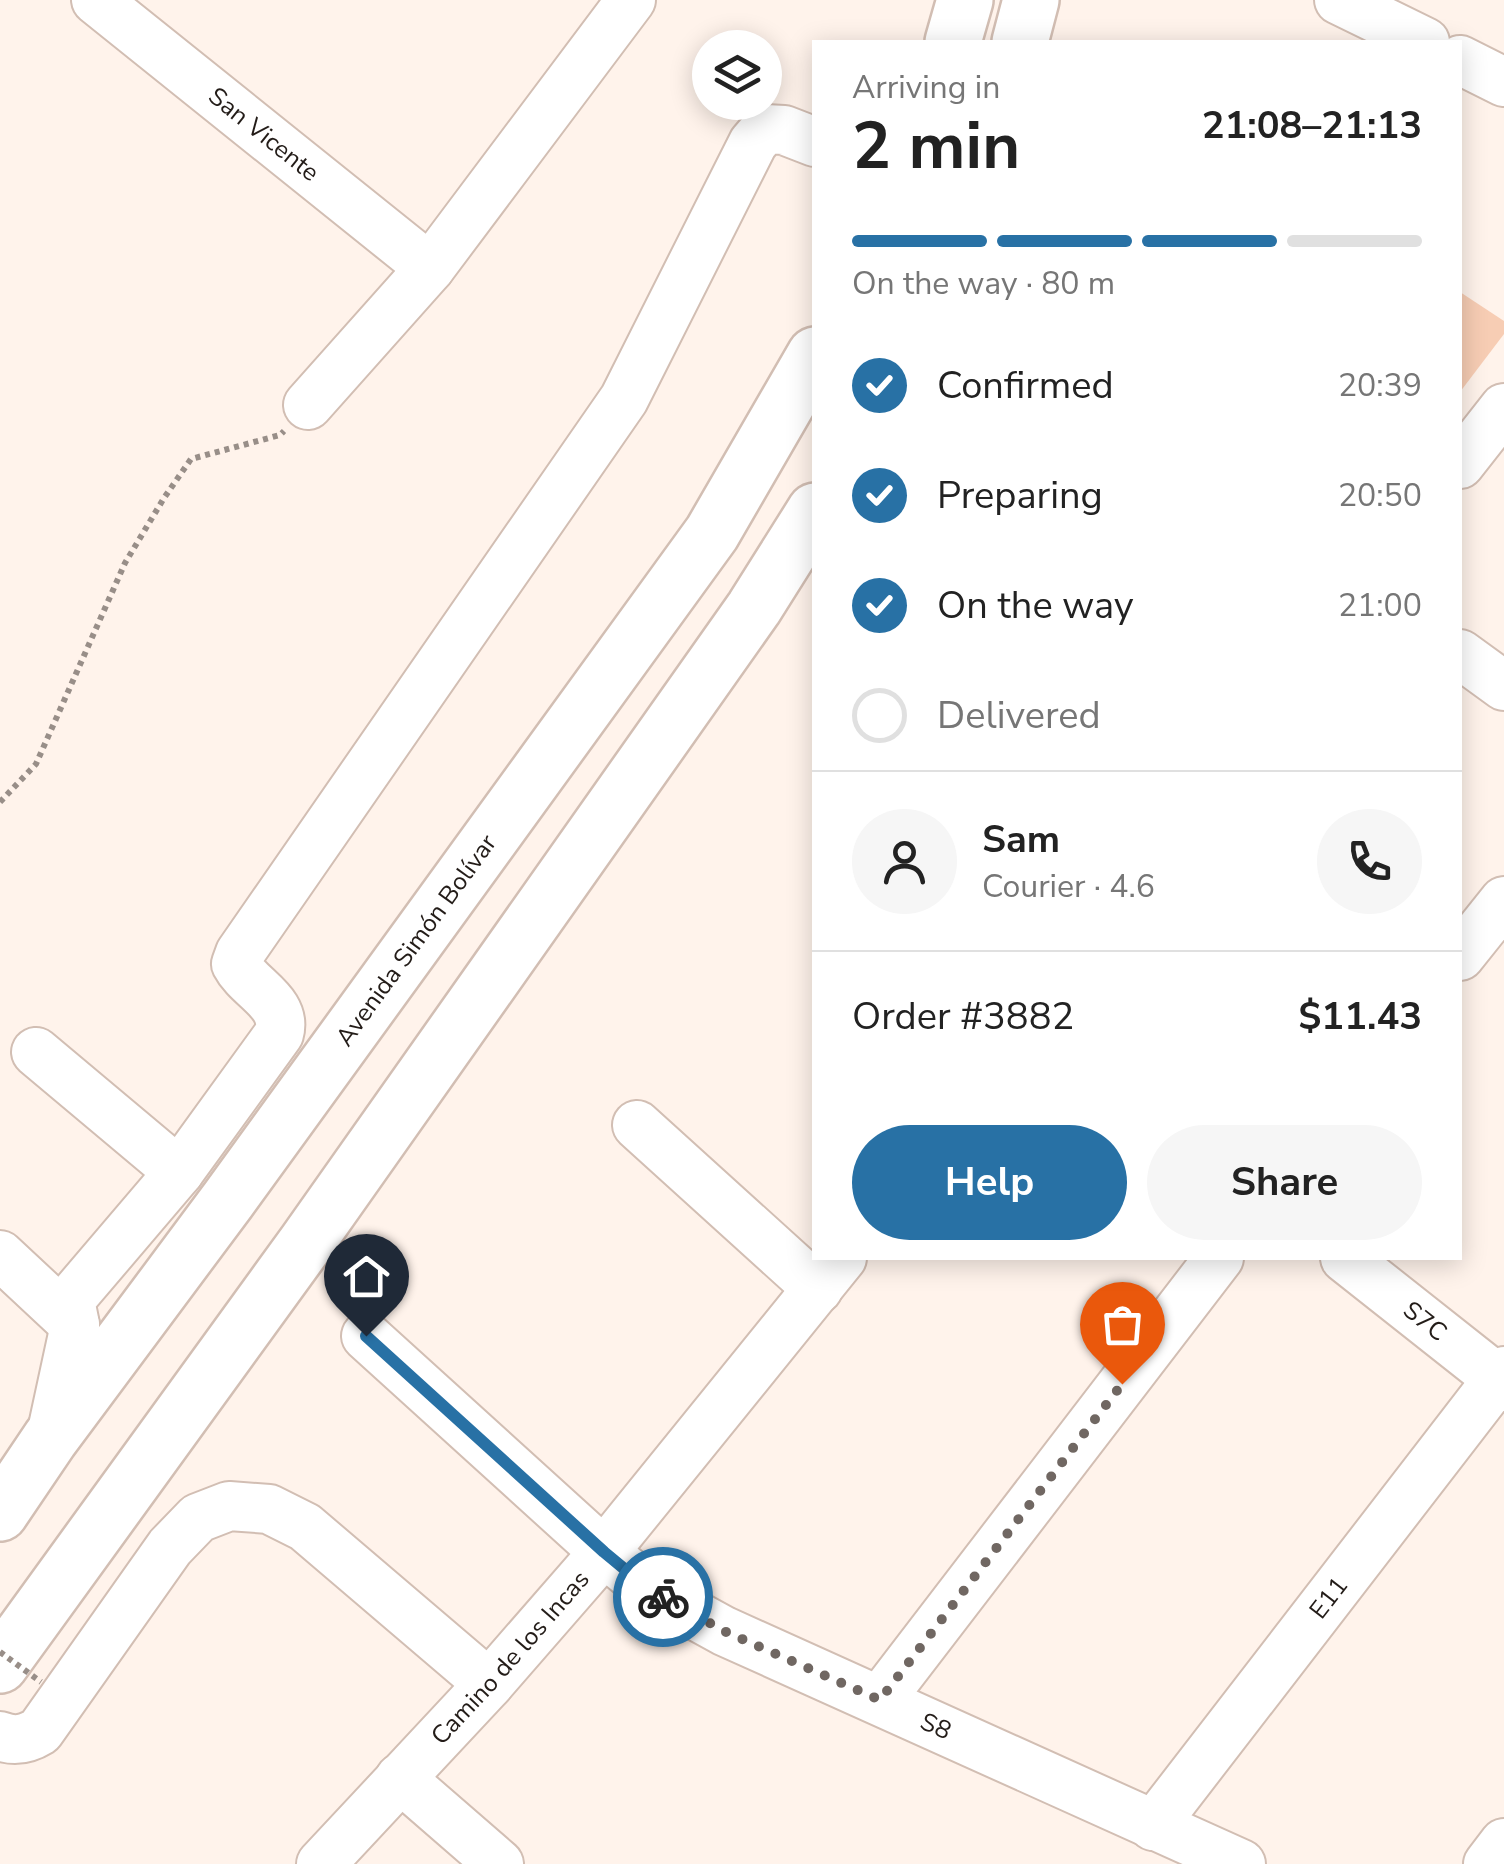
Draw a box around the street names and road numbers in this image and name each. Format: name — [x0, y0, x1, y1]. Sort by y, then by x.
street label: San Vicente — [201, 80, 326, 189]
street label: Avenida Simón Bolívar — [328, 828, 505, 1053]
street label: S7C — [1396, 1293, 1454, 1349]
street label: Camino de los Incas — [424, 1563, 597, 1752]
street label: E11 — [1302, 1570, 1356, 1626]
street label: S8 — [915, 1705, 957, 1748]

